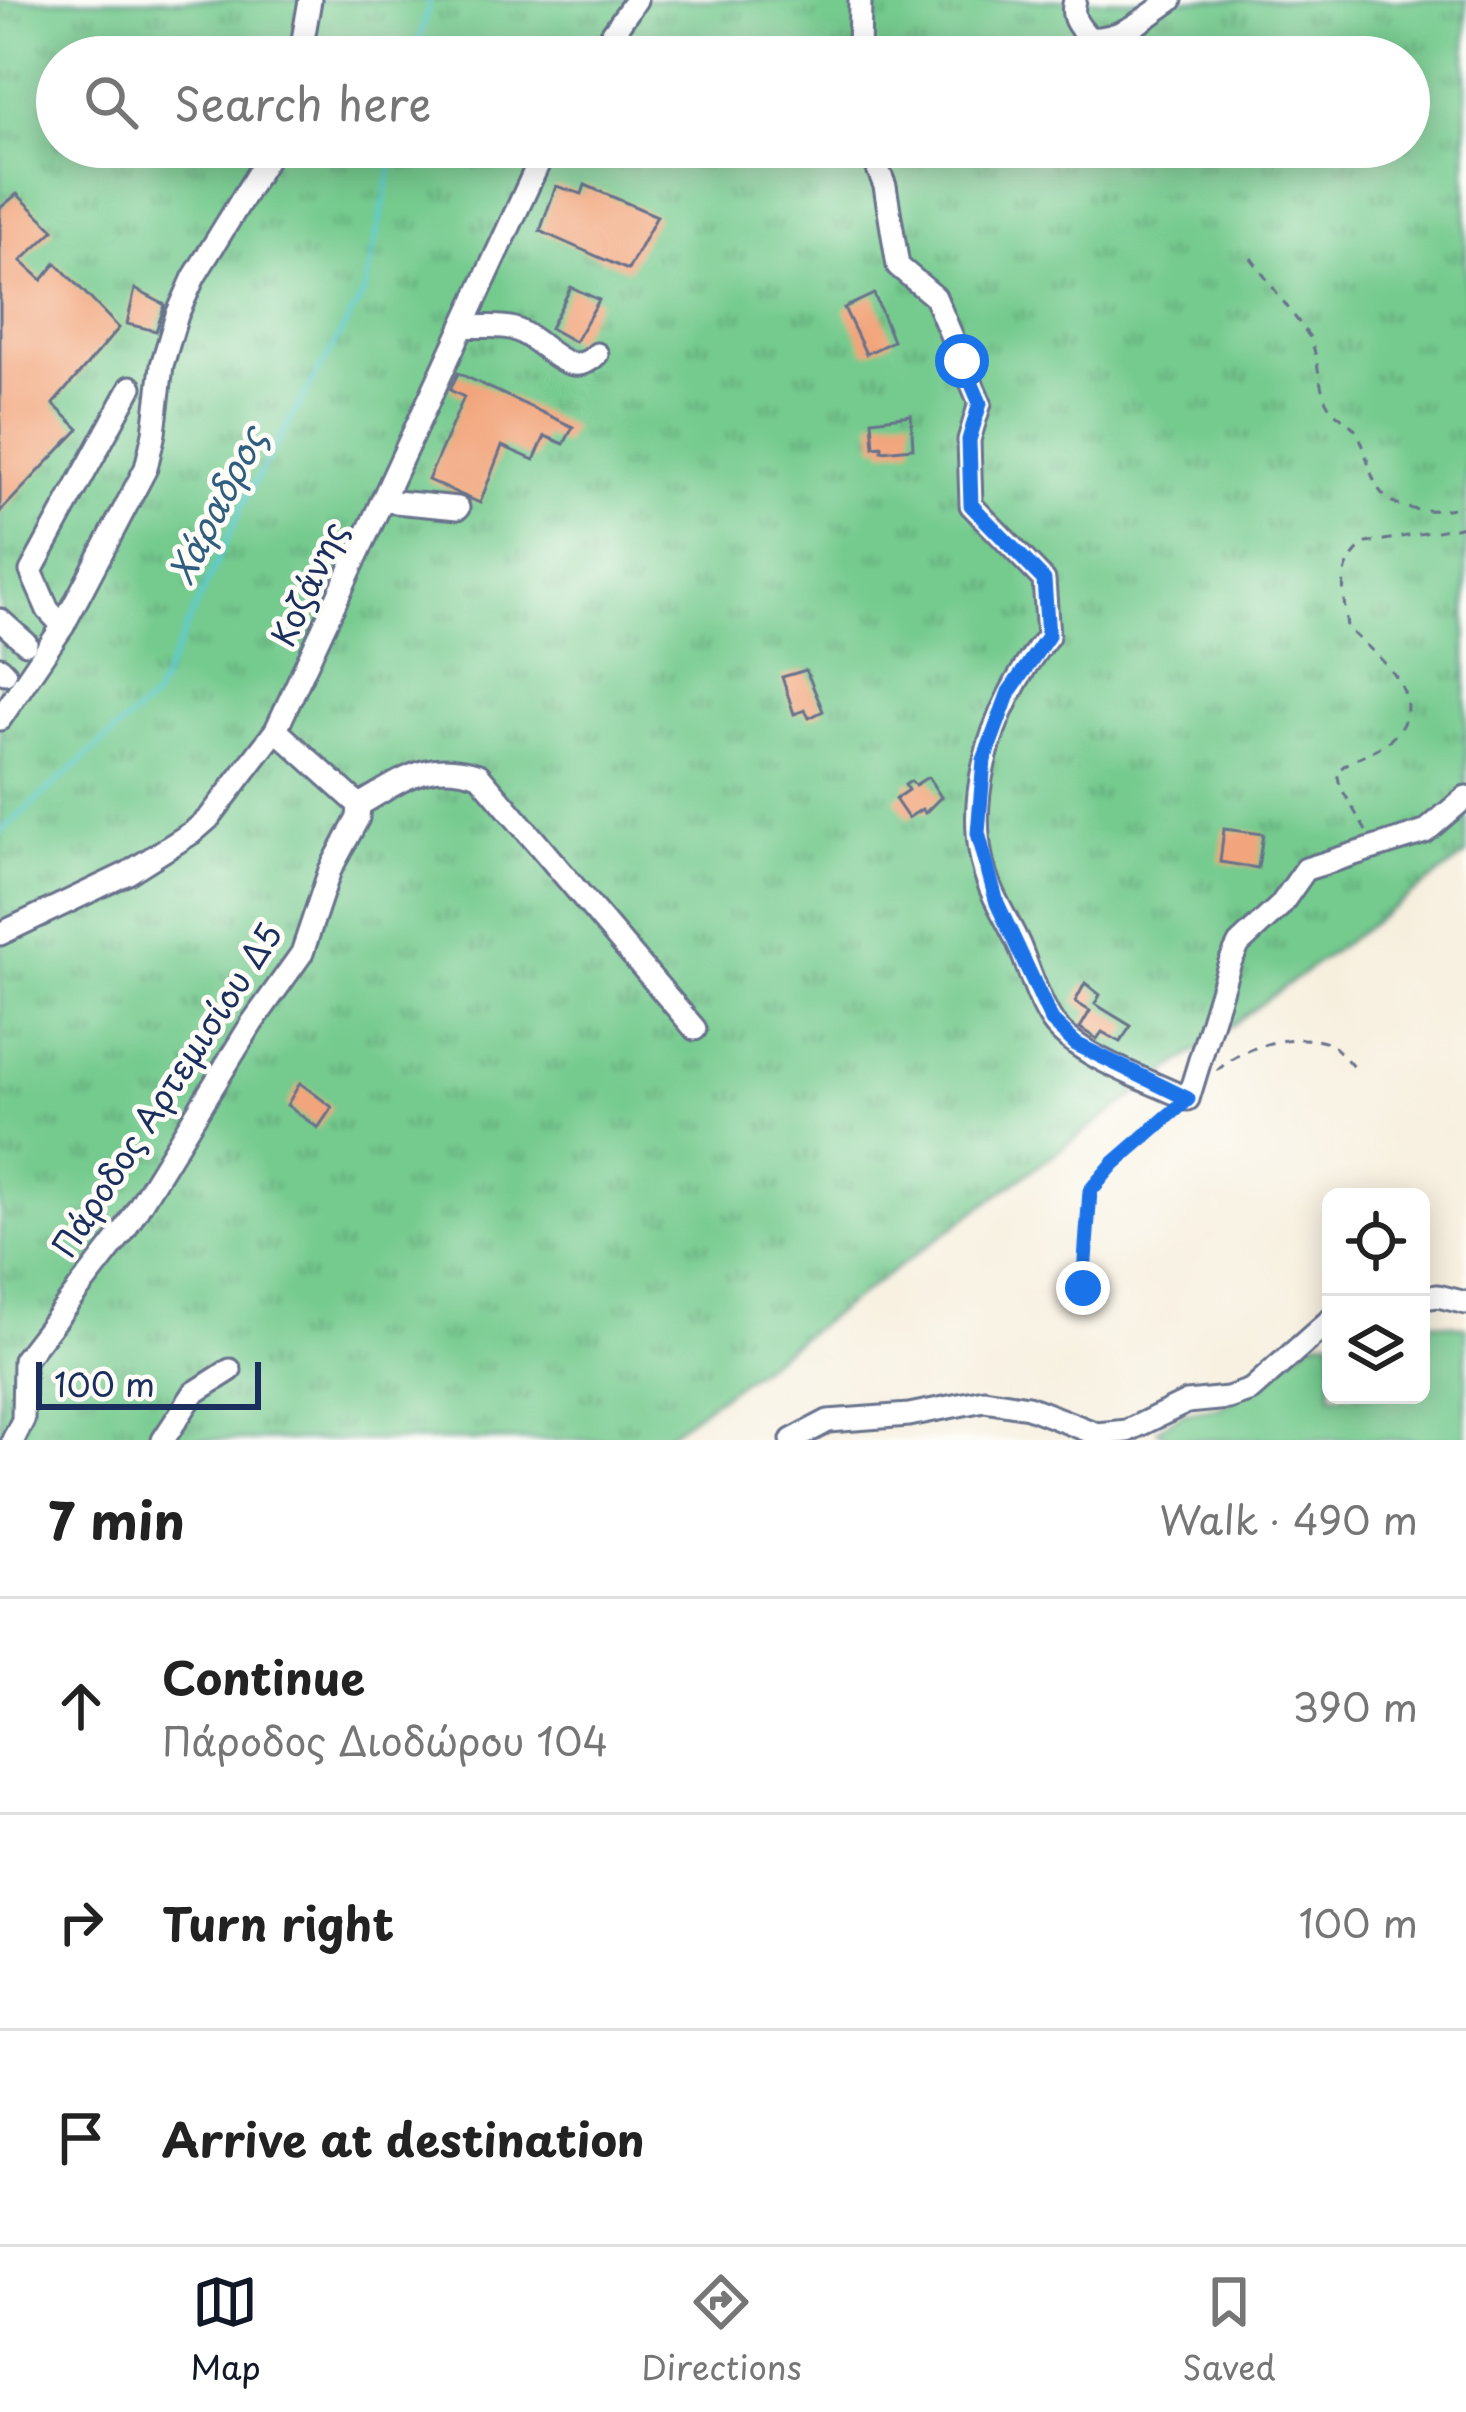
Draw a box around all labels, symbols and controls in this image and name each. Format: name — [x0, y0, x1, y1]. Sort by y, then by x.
search box — [36, 36, 1430, 168]
text: Search here — [174, 68, 431, 136]
icon: search — [78, 69, 144, 135]
route start — [935, 334, 989, 388]
water label: Χάραδρος — [153, 414, 279, 592]
street label: Κοζάνης — [256, 512, 358, 654]
street label: Πάροδος Αρτεμισίου Δ5 — [38, 912, 293, 1266]
map controls — [1322, 1188, 1430, 1404]
button: locate — [1322, 1188, 1430, 1296]
route end — [1056, 1261, 1110, 1315]
button: layers — [1322, 1296, 1430, 1404]
scale bar — [36, 1356, 261, 1409]
text: 100 m — [54, 1358, 155, 1408]
text: 7 min — [48, 1480, 185, 1557]
text: Walk · 490 m — [1159, 1489, 1418, 1548]
text: Continue — [162, 1642, 365, 1710]
icon: ahead — [48, 1673, 114, 1739]
text: 390 m — [1293, 1676, 1418, 1735]
text: Πάροδος Διοδώρου 104 — [162, 1710, 608, 1769]
text: Turn right — [162, 1888, 394, 1956]
icon: right — [48, 1889, 114, 1955]
text: 100 m — [1299, 1892, 1418, 1951]
text: Arrive at destination — [162, 2104, 645, 2172]
icon: arrive — [48, 2105, 114, 2171]
tab: Map — [190, 2269, 261, 2391]
tab: Directions — [641, 2269, 802, 2391]
tab: Saved — [1182, 2269, 1276, 2391]

